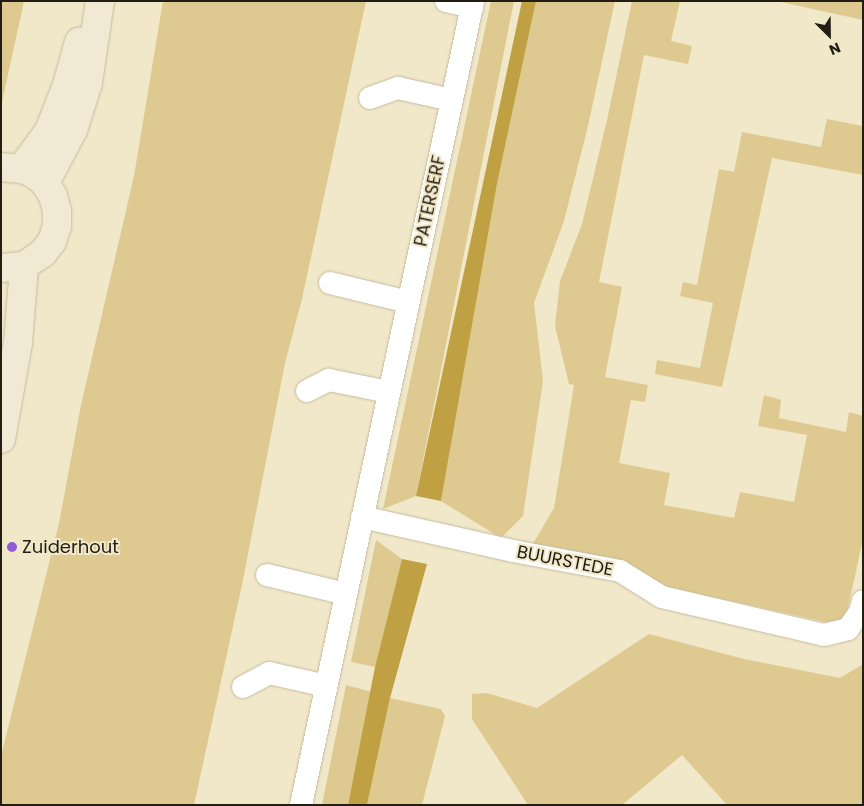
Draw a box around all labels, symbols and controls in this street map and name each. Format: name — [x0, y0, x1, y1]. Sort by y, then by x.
north arrow — [804, 10, 854, 60]
text: N — [826, 38, 844, 60]
street label: PATERSERF — [410, 154, 450, 248]
place label: Zuiderhout — [22, 536, 119, 558]
marker: Zuiderhout — [6, 541, 18, 553]
street label: BUURSTEDE — [515, 541, 615, 581]

